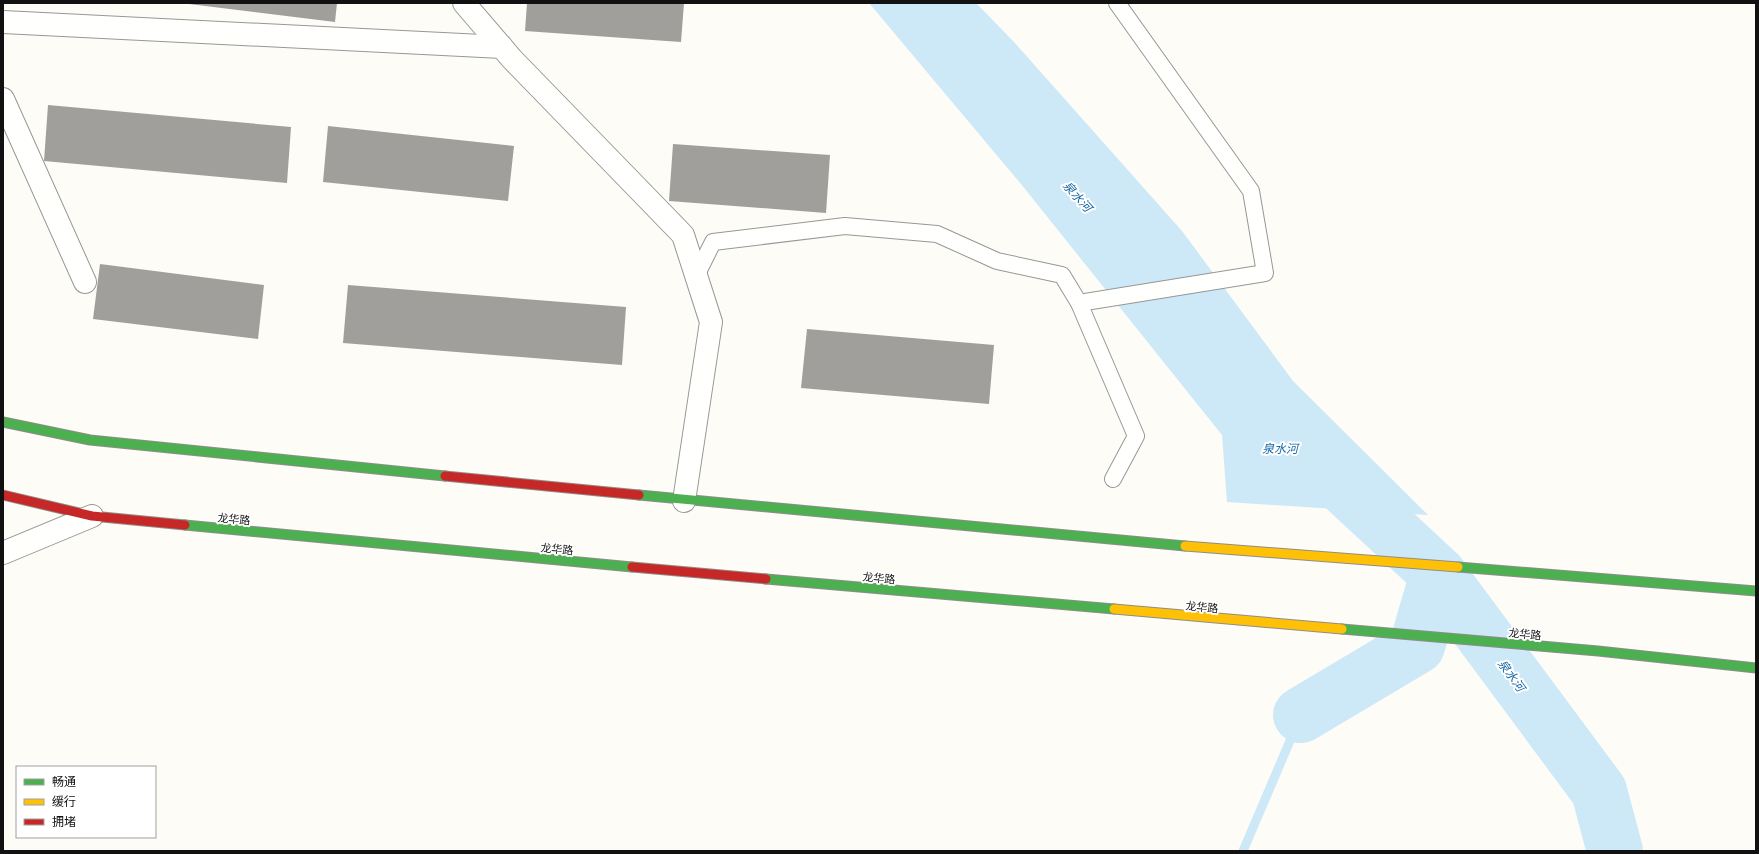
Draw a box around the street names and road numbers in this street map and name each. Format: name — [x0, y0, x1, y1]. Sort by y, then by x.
street label: 龙华路 — [217, 509, 251, 527]
street label: 龙华路 — [540, 539, 574, 557]
street label: 龙华路 — [862, 568, 896, 586]
street label: 龙华路 — [1185, 597, 1219, 615]
street label: 龙华路 — [1508, 624, 1542, 642]

